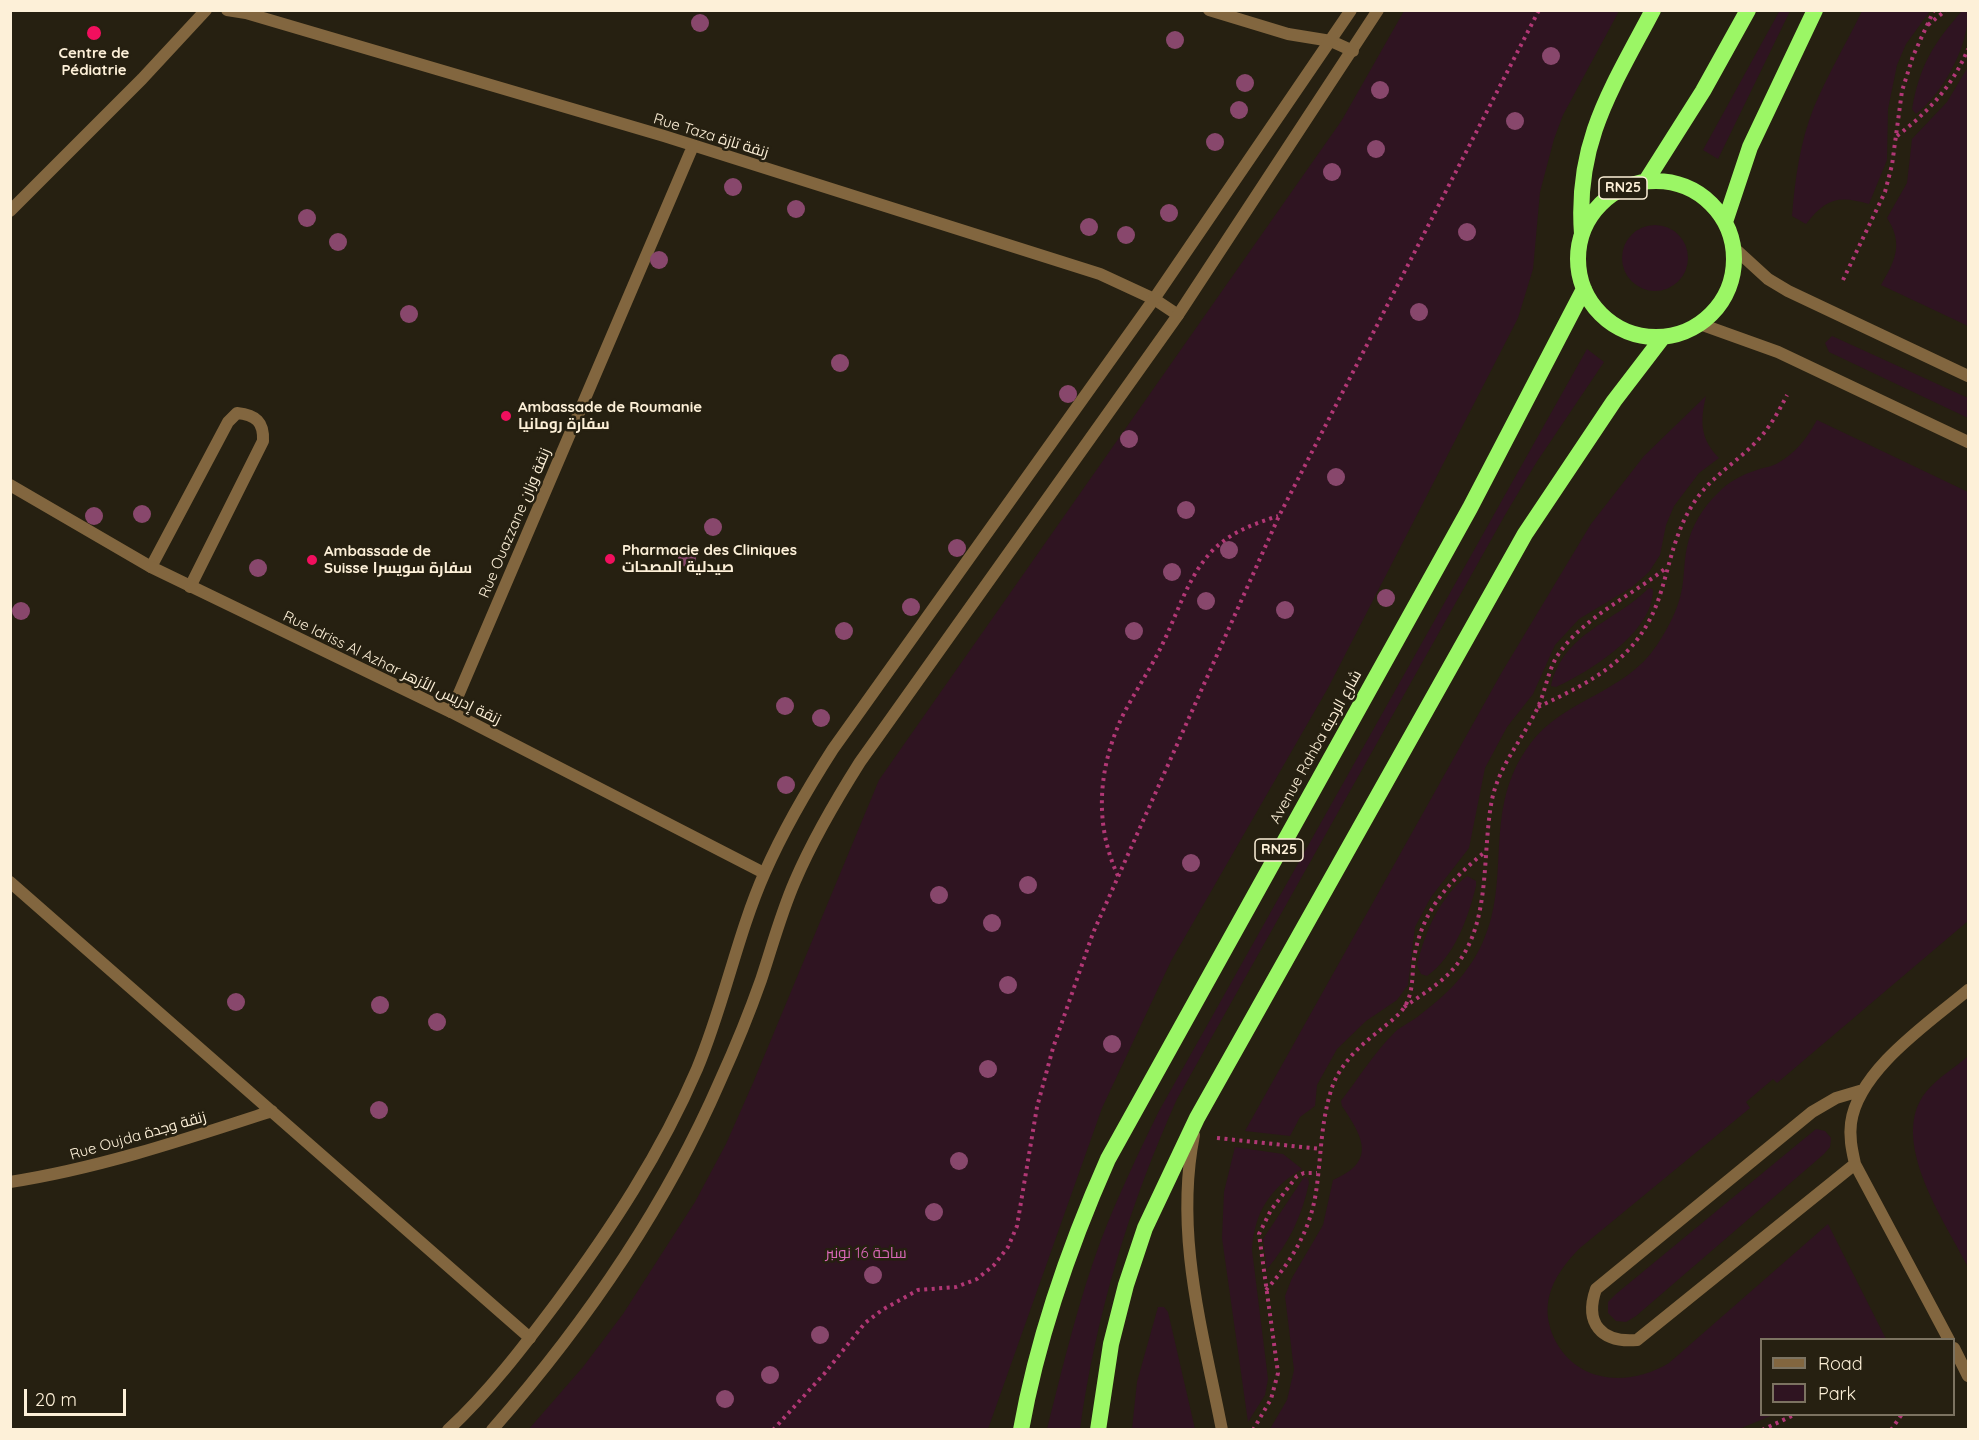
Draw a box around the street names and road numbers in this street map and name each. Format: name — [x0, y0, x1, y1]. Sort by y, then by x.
street label: Rue Taza زنقة تازة — [651, 110, 771, 162]
road number: RN25 — [1599, 177, 1647, 199]
street label: Rue Ouazzane زنقة وزان — [475, 445, 555, 601]
street label: Rue Idriss Al Azhar زنقة إدريس الأزهر — [280, 607, 504, 729]
street label: Avenue Rahba شارع الرحبة — [1266, 667, 1366, 827]
road number: RN25 — [1255, 839, 1303, 861]
street label: Rue Oujda زنقة وجدة — [68, 1108, 208, 1164]

